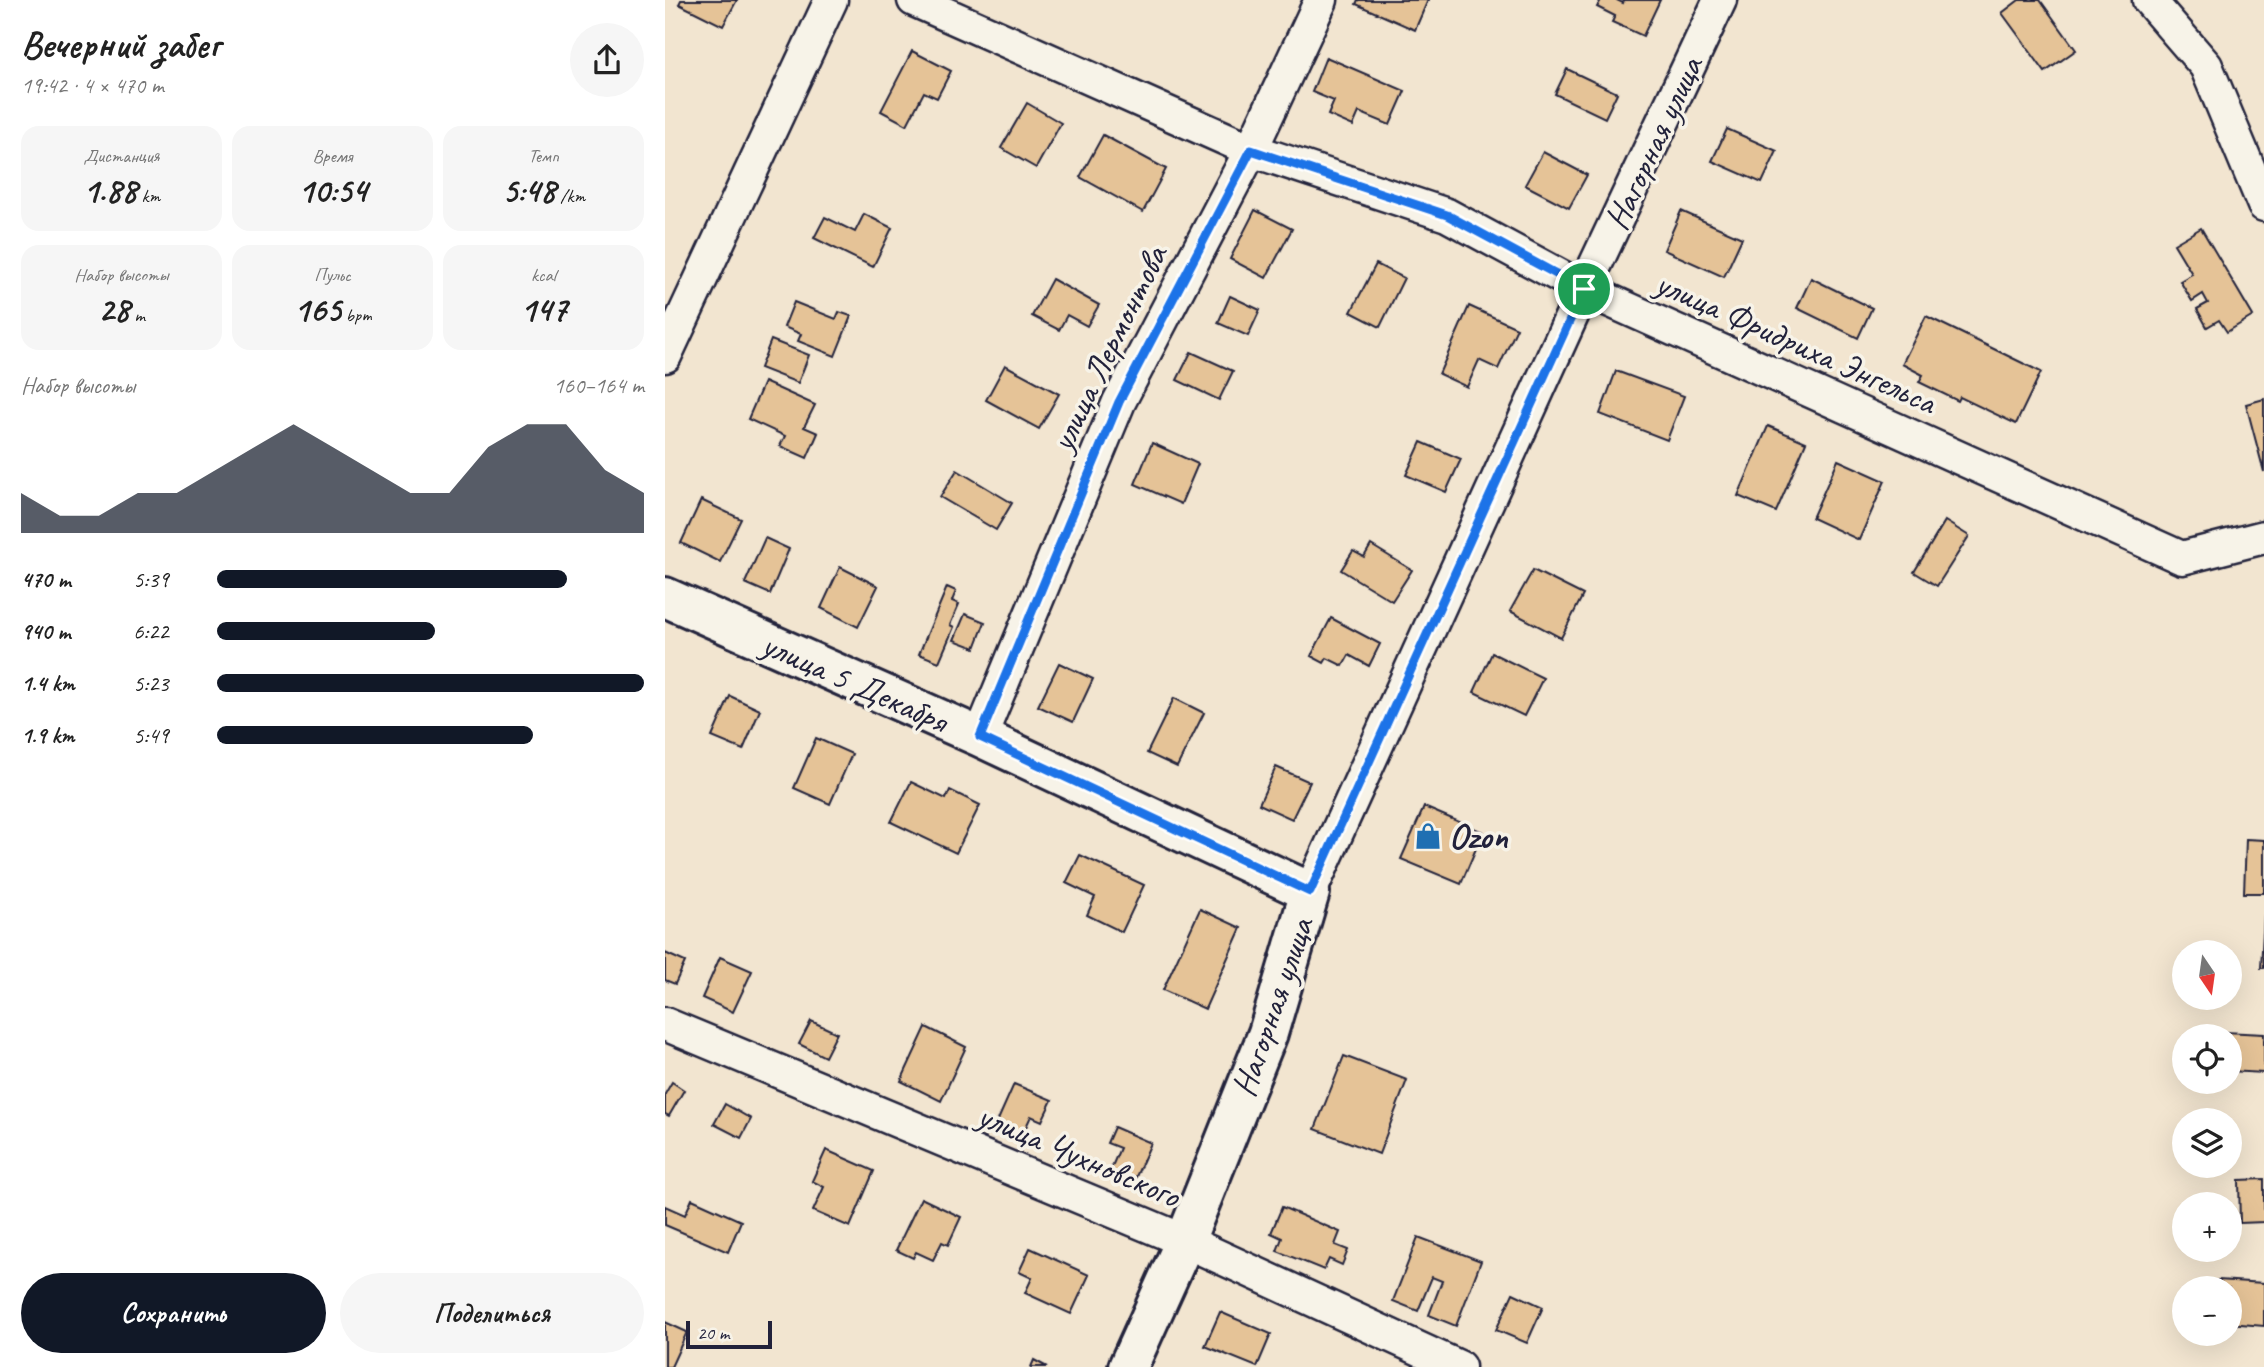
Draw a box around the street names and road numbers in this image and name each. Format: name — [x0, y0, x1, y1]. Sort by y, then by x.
street label: Нагорная улица — [1594, 47, 1714, 237]
street label: улица Лермонтова — [1038, 236, 1179, 460]
street label: улица Фридриха Энгельса — [1647, 260, 1945, 425]
street label: улица 5 Декабря — [753, 621, 957, 745]
street label: Нагорная улица — [1221, 909, 1325, 1102]
street label: улица Чухновского — [969, 1092, 1188, 1219]

